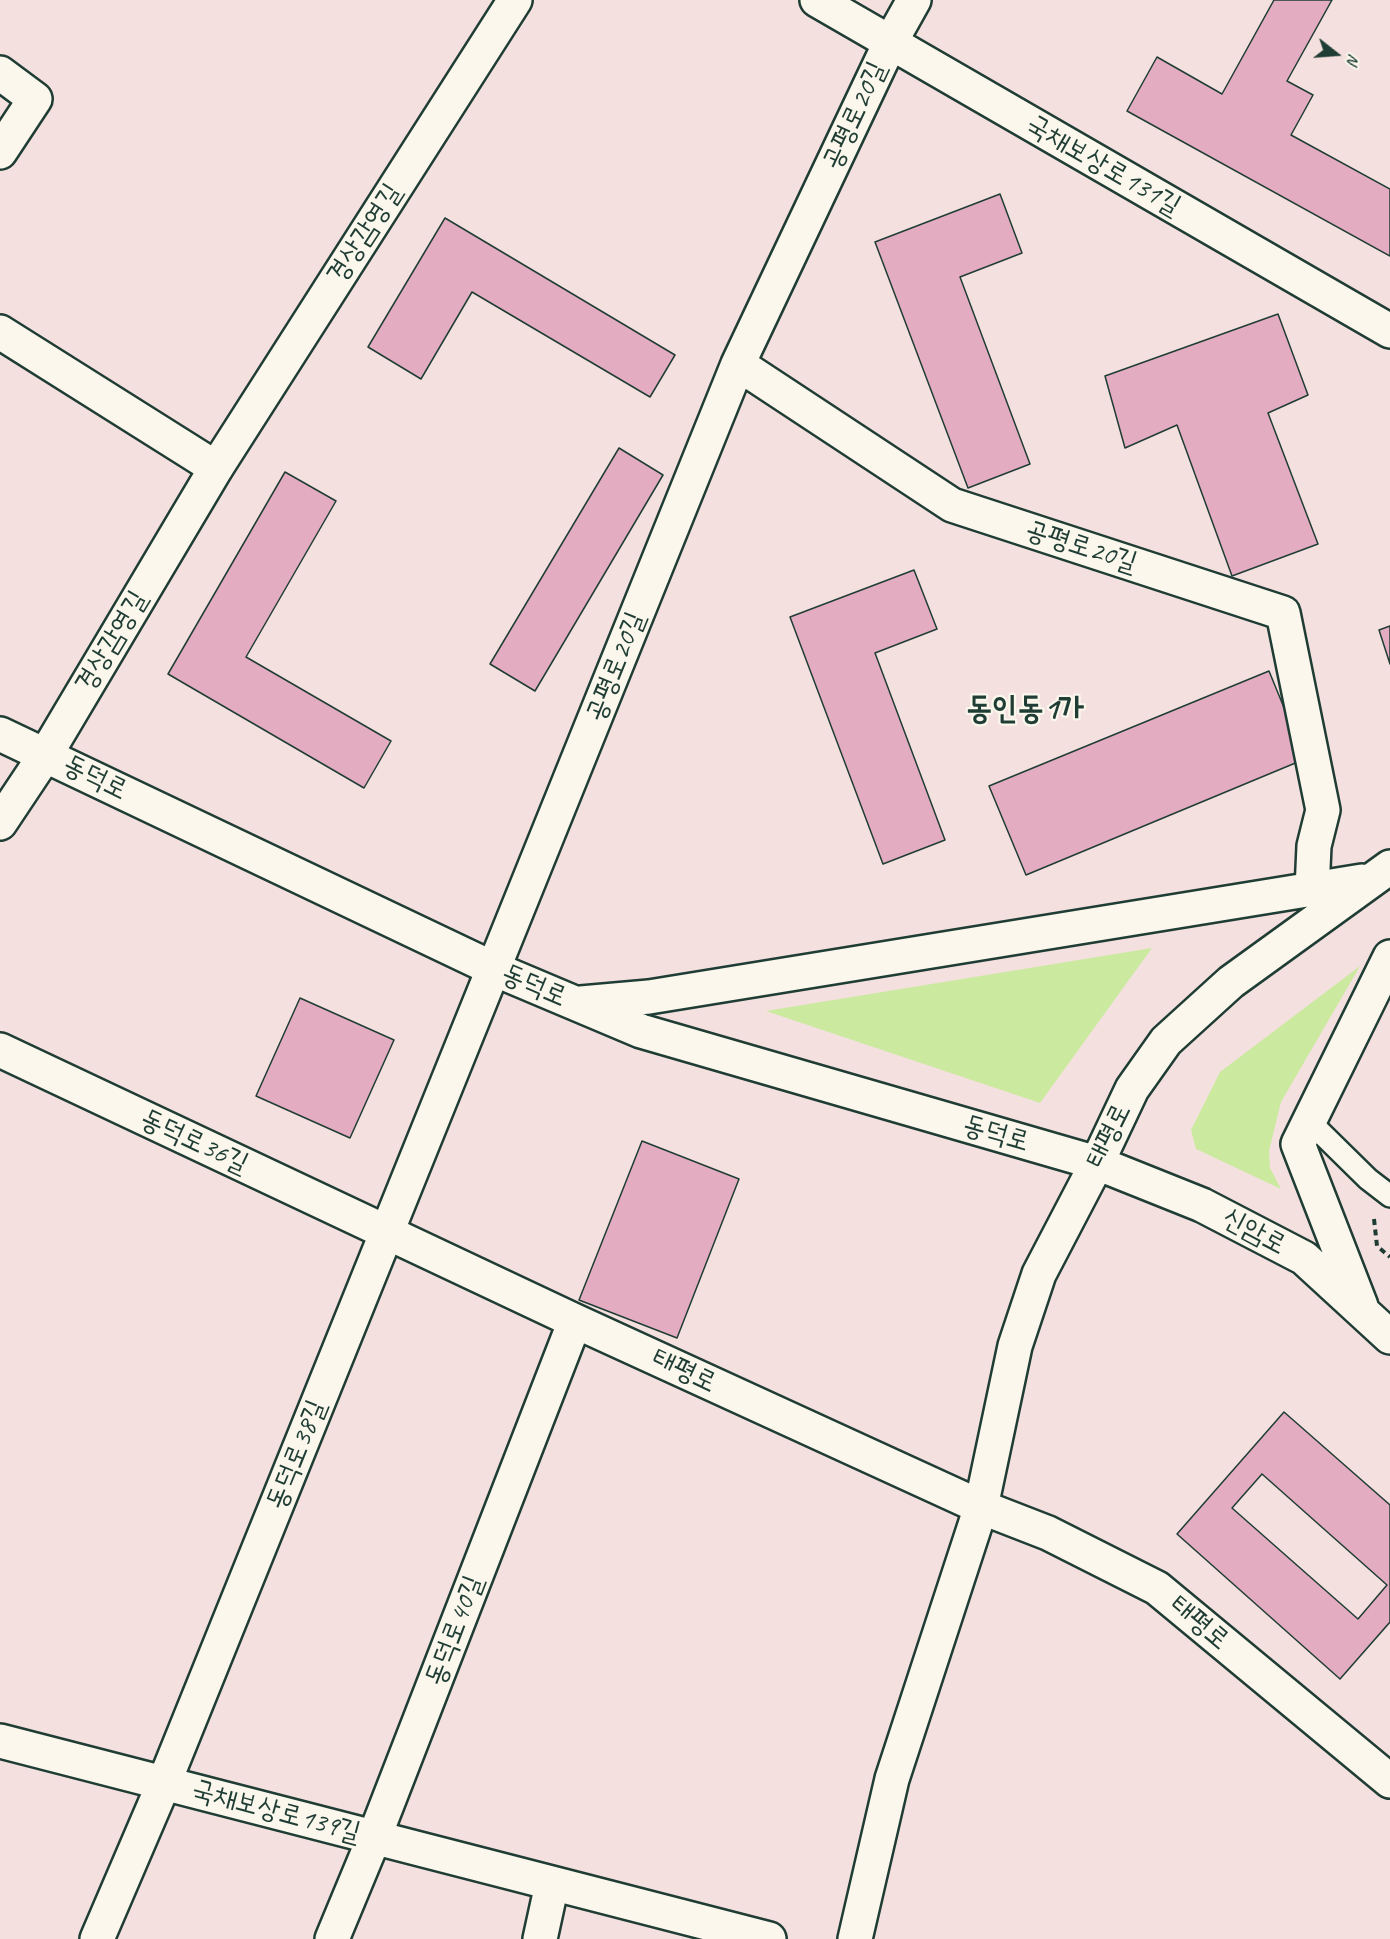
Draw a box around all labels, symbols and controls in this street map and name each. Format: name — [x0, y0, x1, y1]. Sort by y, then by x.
north arrow — [1306, 24, 1366, 84]
text: N — [1342, 52, 1364, 67]
street label: 공평로20길 — [815, 57, 895, 175]
street label: 국채보상로131길 — [1020, 108, 1186, 224]
street label: 경상감영길 — [320, 178, 410, 290]
street label: 공평로20길 — [1021, 513, 1141, 581]
street label: 경상감영길 — [69, 585, 155, 699]
street label: 공평로20길 — [579, 607, 653, 727]
district label: 동인동1가 — [966, 691, 1084, 729]
street label: 동덕로 — [57, 748, 133, 808]
street label: 동덕로 — [496, 957, 572, 1015]
street label: 태평로 — [1079, 1098, 1139, 1174]
street label: 동덕로36길 — [135, 1102, 253, 1182]
street label: 동덕로 — [959, 1109, 1033, 1159]
street label: 신암로 — [1216, 1201, 1292, 1263]
street label: 태평로 — [646, 1341, 722, 1401]
street label: 동덕로38길 — [260, 1395, 334, 1515]
street label: 동덕로40길 — [419, 1571, 491, 1691]
street label: 태평로 — [1162, 1588, 1236, 1658]
street label: 국채보상로139길 — [188, 1773, 364, 1851]

